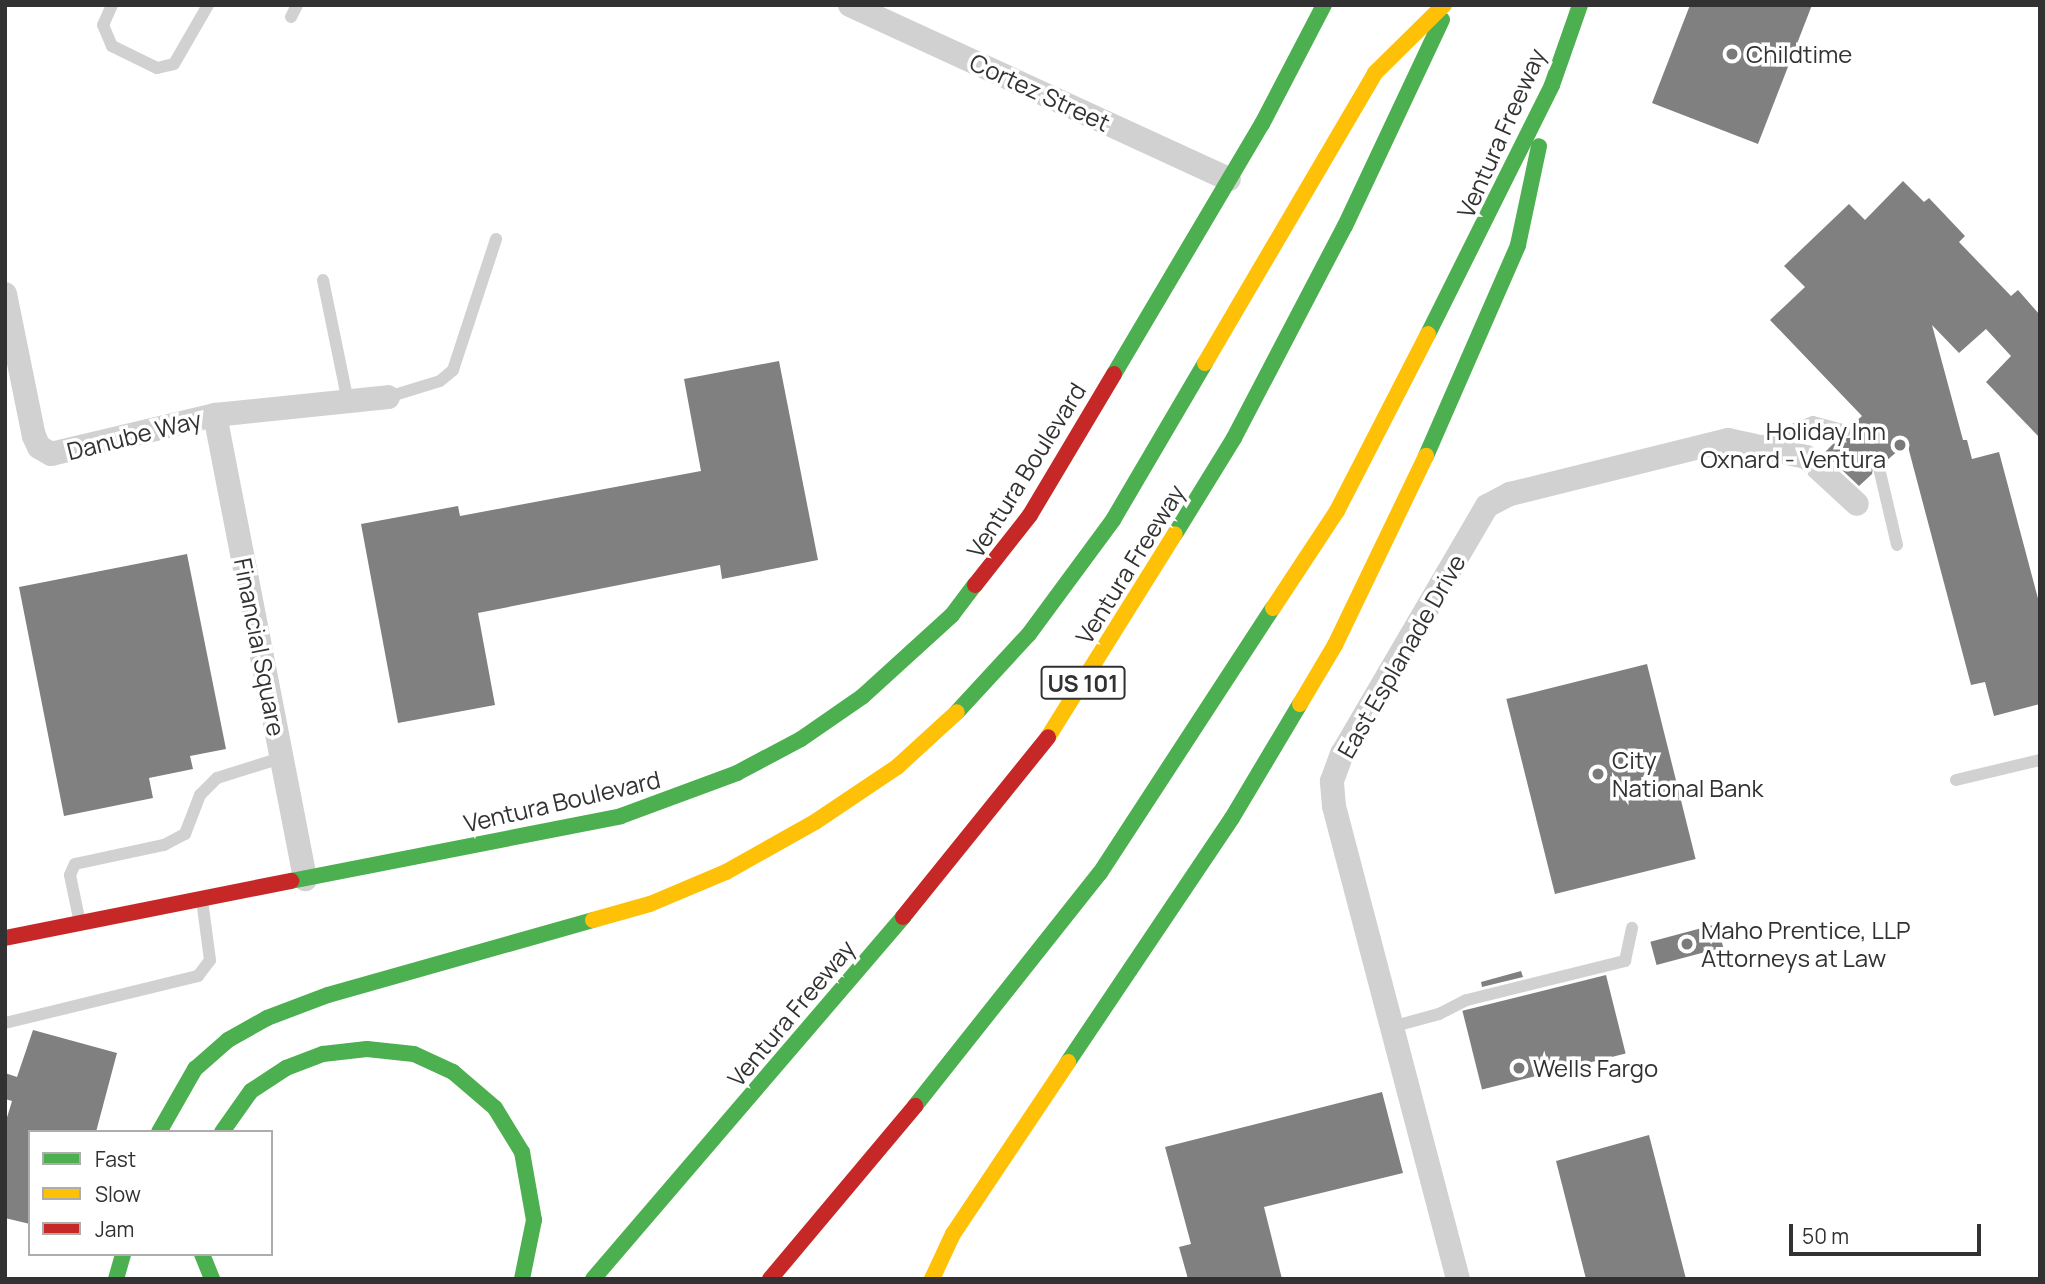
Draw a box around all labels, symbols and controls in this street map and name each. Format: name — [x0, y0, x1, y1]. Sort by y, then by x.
place label: Childtime — [1746, 40, 1852, 68]
street label: Ventura Freeway — [1451, 44, 1551, 222]
marker: Childtime — [1724, 46, 1740, 62]
street label: Cortez Street — [965, 47, 1115, 137]
street label: Ventura Boulevard — [961, 377, 1091, 563]
street label: Danube Way — [64, 404, 204, 466]
place label: Holiday Inn Oxnard - Ventura — [1700, 417, 1886, 473]
marker: Holiday Inn Oxnard - Ventura — [1892, 437, 1908, 453]
street label: Ventura Freeway — [1070, 479, 1190, 649]
street label: East Esplanade Drive — [1331, 549, 1471, 763]
street label: Financial Square — [229, 556, 291, 738]
road number: US 101 — [1039, 664, 1127, 702]
place label: City National Bank — [1612, 746, 1763, 802]
street label: Ventura Boulevard — [461, 764, 663, 838]
marker: City National Bank — [1590, 766, 1606, 782]
place label: Maho Prentice, LLP Attorneys at Law — [1701, 916, 1910, 972]
street label: Ventura Freeway — [721, 934, 861, 1092]
marker: Maho Prentice, LLP Attorneys at Law — [1679, 936, 1695, 952]
place label: Wells Fargo — [1533, 1054, 1658, 1082]
marker: Wells Fargo — [1511, 1060, 1527, 1076]
legend — [28, 1130, 273, 1256]
text: Fast — [95, 1145, 136, 1173]
text: Slow — [95, 1180, 141, 1208]
scale bar — [1793, 1210, 1986, 1254]
text: Jam — [95, 1215, 134, 1243]
text: 50 m — [1802, 1222, 1849, 1250]

